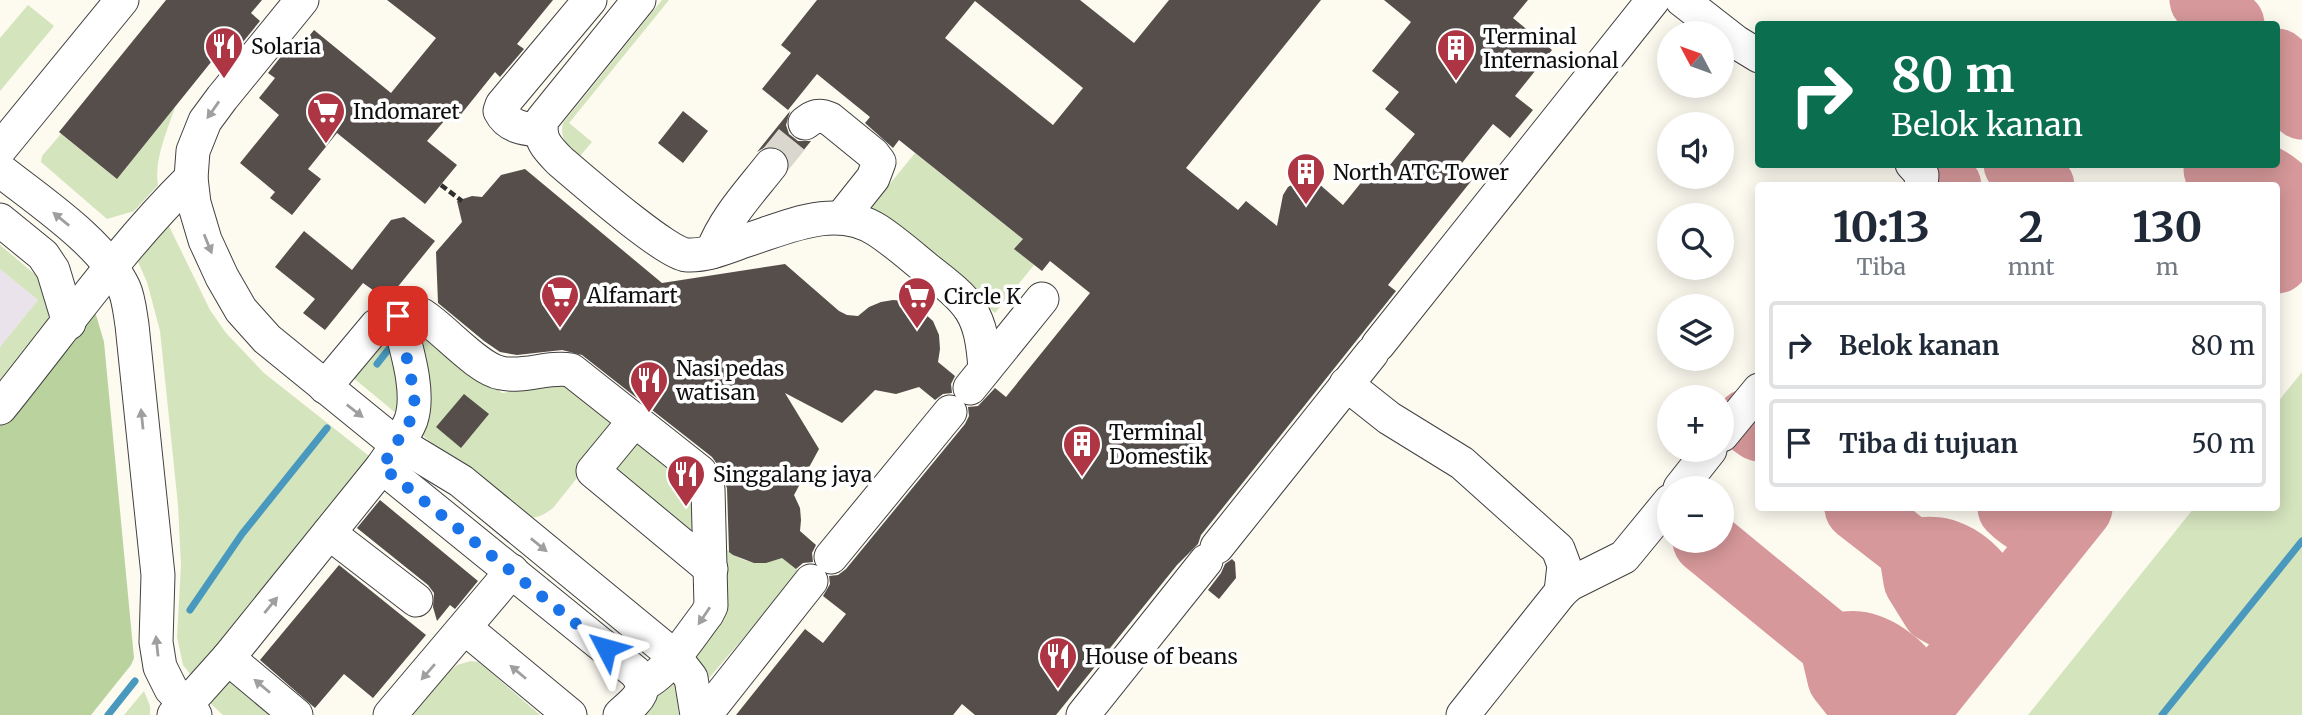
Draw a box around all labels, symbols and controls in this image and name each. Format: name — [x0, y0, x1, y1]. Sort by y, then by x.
north arrow — [1657, 21, 1734, 98]
map controls — [1657, 21, 1734, 553]
place label: Terminal Internasional — [1483, 23, 1619, 74]
restaurant icon: Solaria — [203, 25, 245, 80]
building icon: Terminal Internasional — [1435, 27, 1477, 82]
place label: Solaria — [251, 33, 321, 60]
text: 80 m — [1891, 44, 2014, 105]
icon: right — [1776, 49, 1867, 140]
supermarket icon: Indomaret — [305, 90, 347, 145]
place label: Indomaret — [353, 98, 460, 125]
one-way arrow — [206, 101, 220, 119]
text: Belok kanan — [1891, 105, 2083, 145]
button: sound — [1657, 112, 1734, 189]
building icon: North ATC Tower — [1285, 151, 1327, 206]
place label: North ATC Tower — [1333, 159, 1509, 186]
text: 10:13 — [1833, 201, 1930, 253]
text: 2 — [2019, 201, 2043, 253]
text: 130 — [2132, 201, 2202, 253]
button: search — [1657, 203, 1734, 280]
one-way arrow — [53, 211, 71, 226]
one-way arrow — [202, 233, 213, 254]
text: Tiba — [1857, 252, 1906, 281]
text: mnt — [2008, 252, 2054, 281]
text: m — [2156, 252, 2179, 281]
supermarket icon: Alfamart — [539, 274, 581, 329]
supermarket icon: Circle K — [896, 275, 938, 330]
place label: Alfamart — [586, 282, 678, 309]
place label: Circle K — [944, 283, 1022, 310]
pin — [368, 286, 428, 346]
button: layers — [1657, 294, 1734, 371]
icon: arrive — [379, 297, 417, 335]
icon: right — [1780, 326, 1818, 364]
text: Belok kanan — [1839, 329, 1999, 362]
text: 80 m — [2191, 329, 2255, 362]
place label: Nasi pedas watisan — [675, 355, 784, 406]
restaurant icon: Nasi pedas watisan — [628, 359, 670, 414]
button: + — [1657, 385, 1734, 462]
one-way arrow — [346, 404, 364, 419]
one-way arrow — [136, 408, 147, 430]
place label: Terminal Domestik — [1109, 419, 1209, 470]
building icon: Terminal Domestik — [1061, 423, 1103, 478]
icon: arrive — [1780, 424, 1818, 462]
text: Tiba di tujuan — [1839, 427, 2018, 460]
text: 50 m — [2191, 427, 2255, 460]
restaurant icon: Singgalang jaya — [665, 453, 707, 508]
place label: Singgalang jaya — [713, 461, 872, 488]
button: − — [1657, 476, 1734, 553]
one-way arrow — [530, 537, 548, 552]
one-way arrow — [263, 596, 278, 613]
one-way arrow — [697, 607, 711, 625]
position arrow — [569, 611, 643, 685]
one-way arrow — [151, 635, 162, 657]
restaurant icon: House of beans — [1037, 635, 1079, 690]
place label: House of beans — [1085, 643, 1238, 670]
one-way arrow — [421, 663, 436, 680]
one-way arrow — [509, 664, 527, 679]
one-way arrow — [254, 679, 272, 694]

